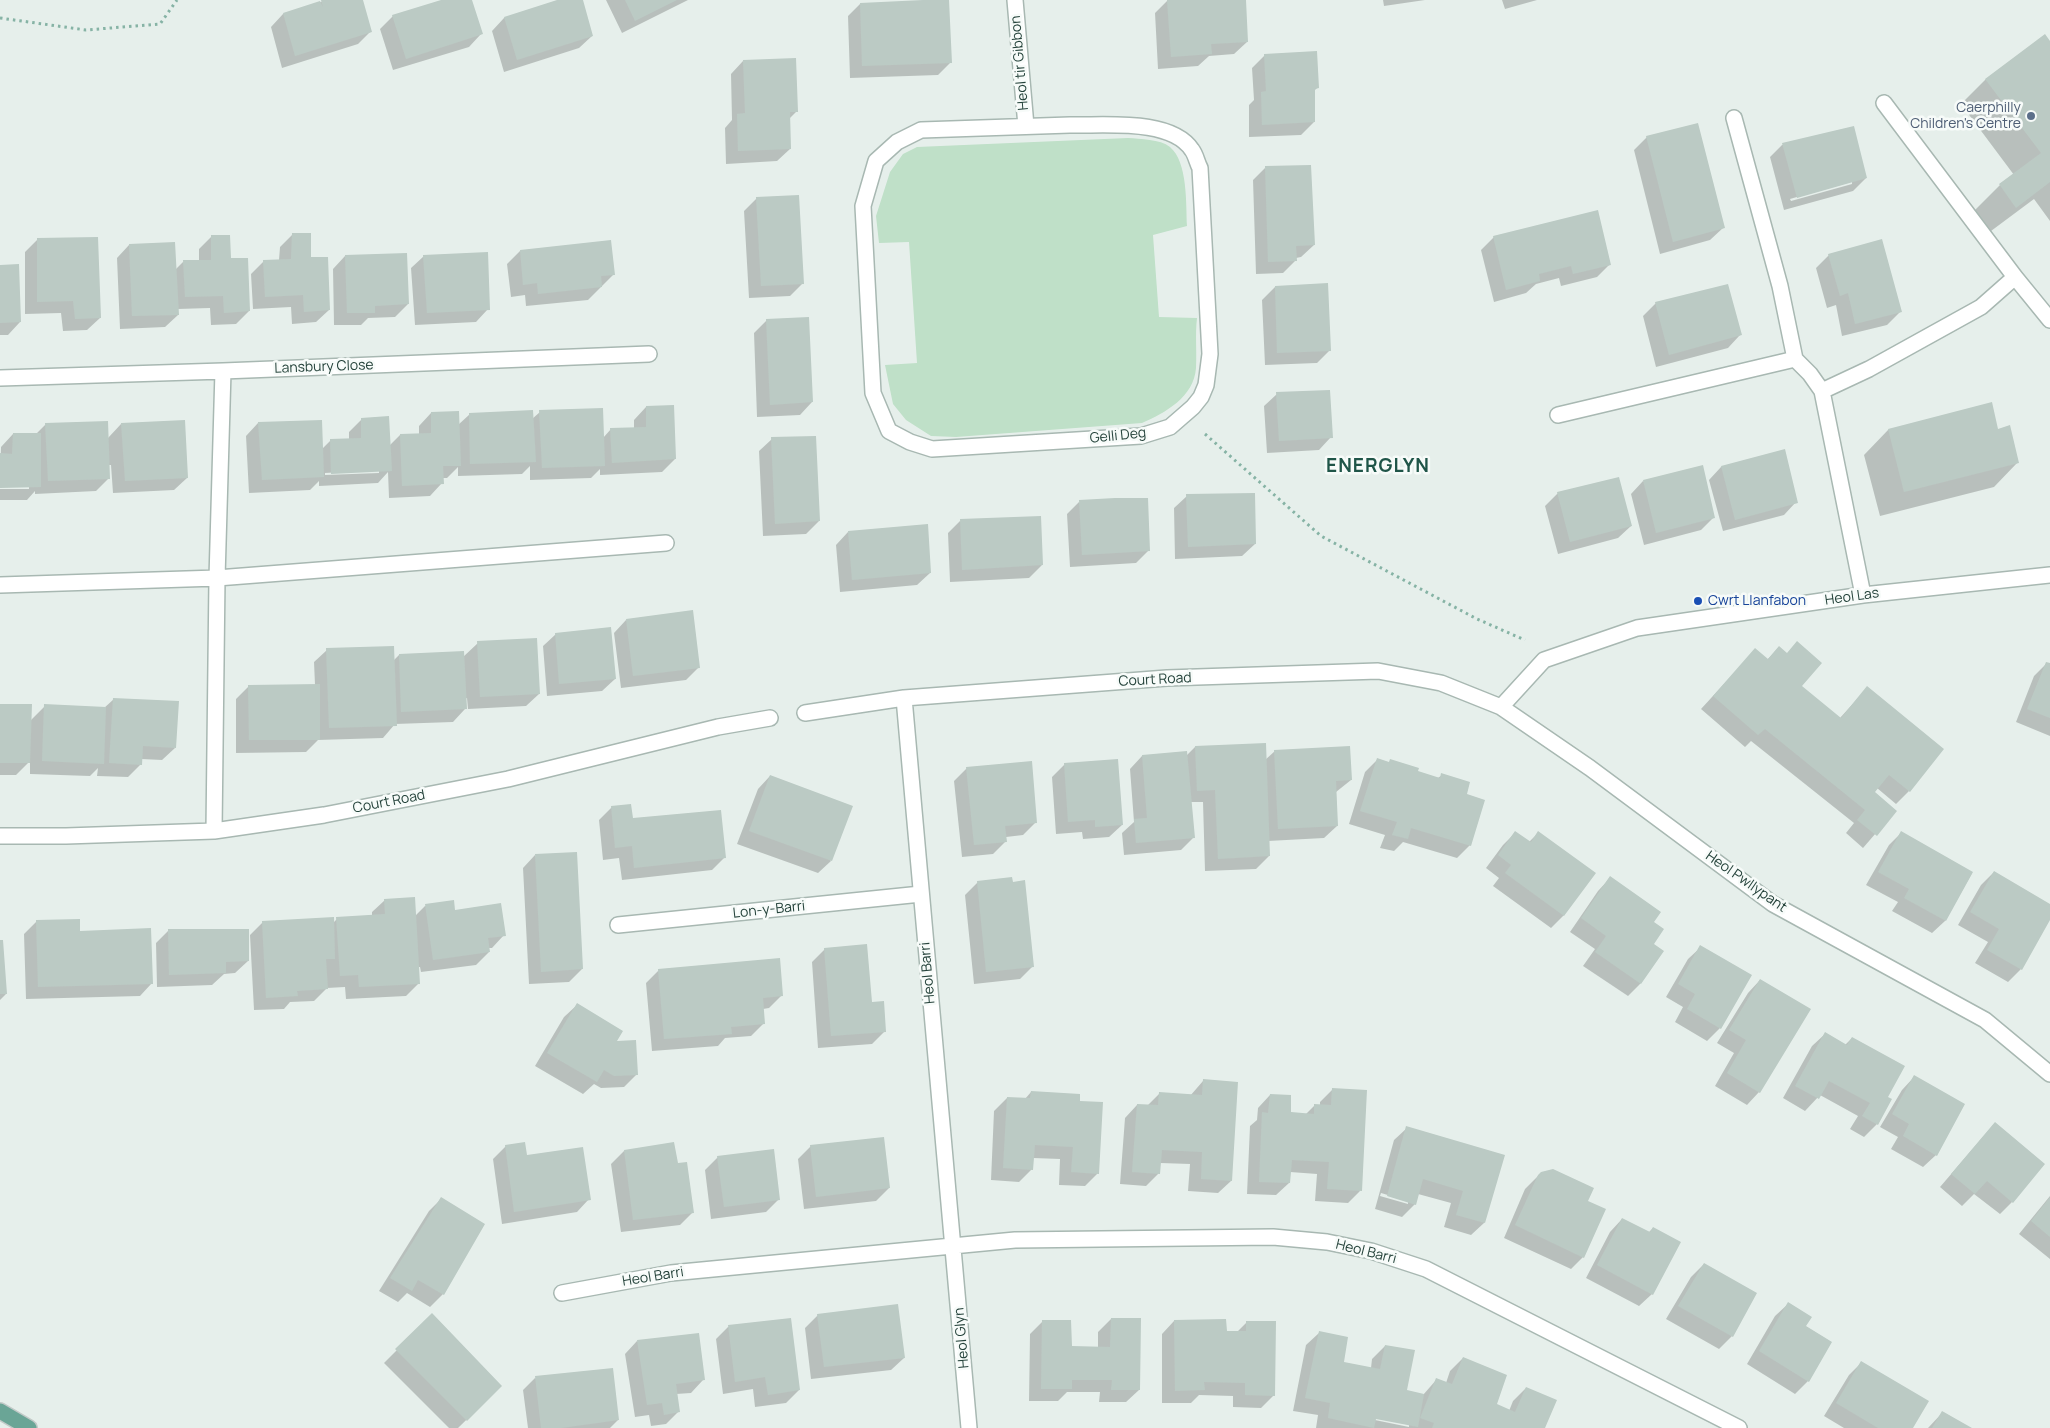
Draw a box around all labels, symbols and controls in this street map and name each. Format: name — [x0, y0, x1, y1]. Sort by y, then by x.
street label: Heol tir Gibbon — [1007, 15, 1033, 111]
place label: Caerphilly Children's Centre — [1910, 100, 2021, 132]
marker: Caerphilly Children's Centre — [2025, 110, 2037, 122]
street label: Lansbury Close — [274, 357, 374, 377]
street label: Gelli Deg — [1089, 425, 1147, 447]
district label: ENERGLYN — [1325, 456, 1431, 478]
street label: Heol Las — [1824, 585, 1880, 609]
place label: Cwrt Llanfabon — [1708, 593, 1806, 609]
marker: Cwrt Llanfabon — [1692, 595, 1704, 607]
street label: Court Road — [1118, 670, 1192, 690]
street label: Court Road — [351, 787, 427, 817]
street label: Heol Pwllypant — [1702, 848, 1790, 916]
street label: Lon-y-Barri — [732, 898, 806, 922]
street label: Heol Barri — [917, 941, 939, 1005]
street label: Heol Barri — [1334, 1236, 1398, 1268]
street label: Heol Barri — [621, 1264, 685, 1290]
street label: Heol Glyn — [951, 1307, 973, 1369]

